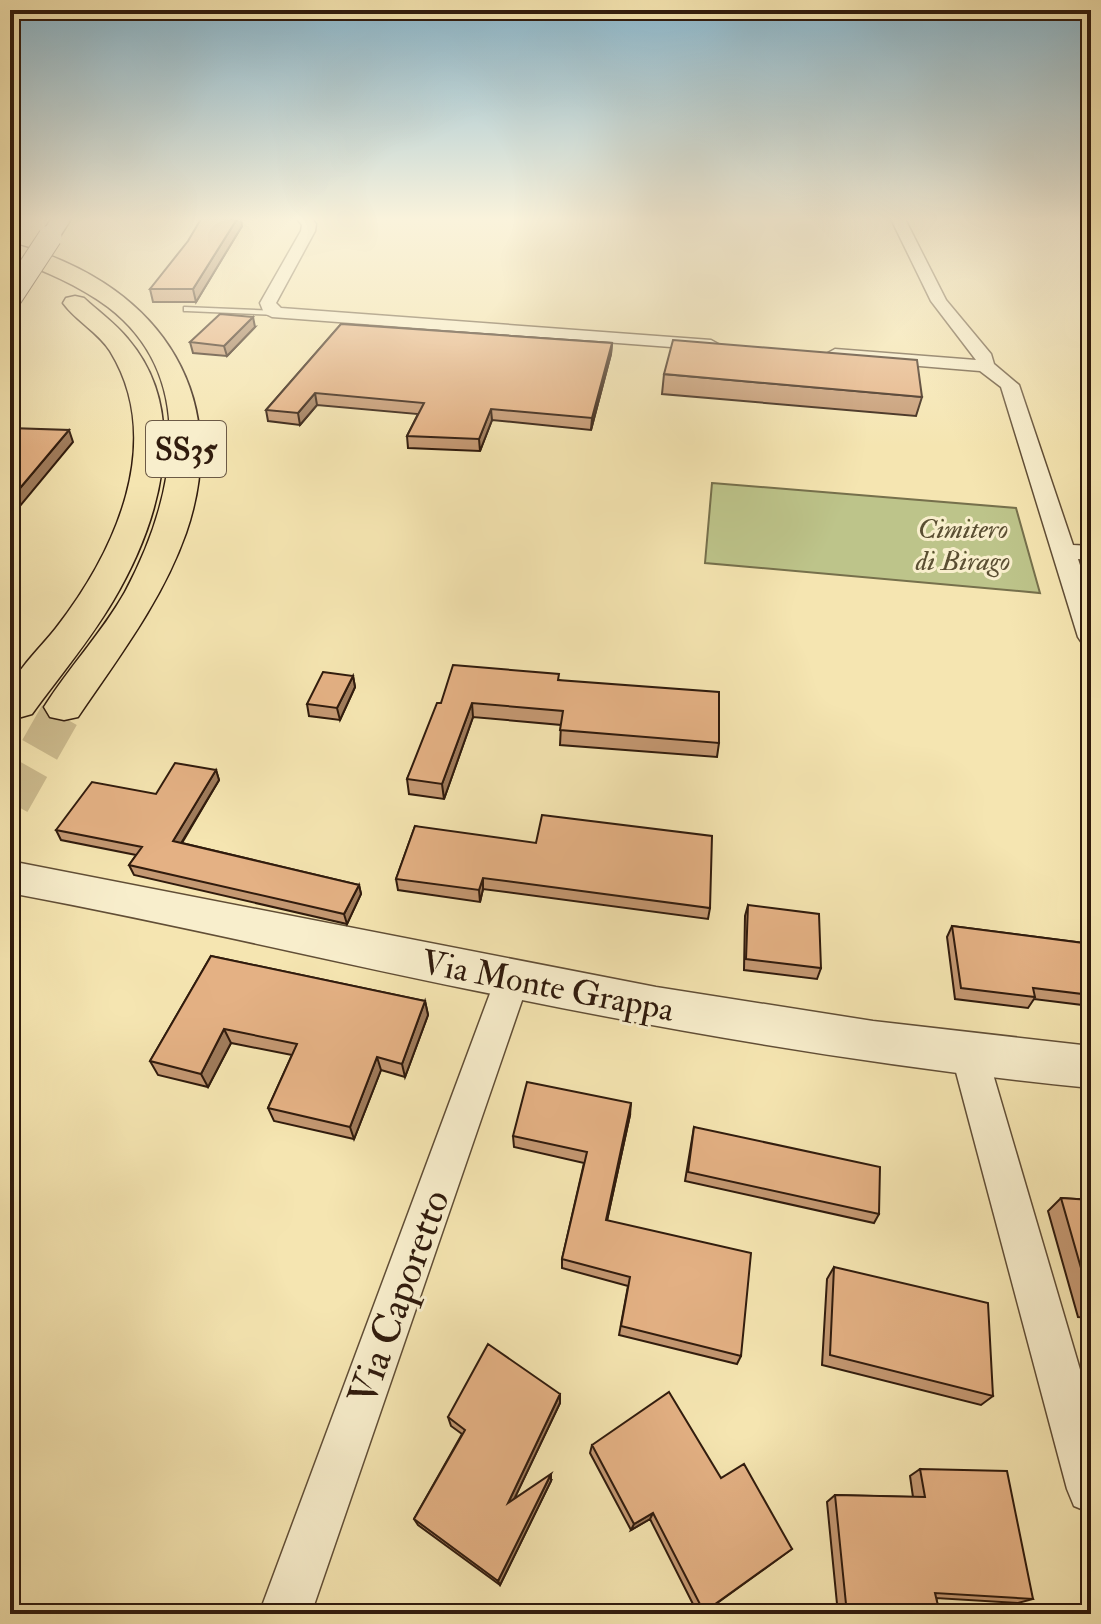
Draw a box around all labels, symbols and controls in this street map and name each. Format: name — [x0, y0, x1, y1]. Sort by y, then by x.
road number: SS35 — [146, 421, 226, 477]
park label: Cimitero di Birago — [915, 512, 1010, 579]
street label: Via Monte Grappa — [418, 941, 678, 1032]
street label: Via Caporetto — [337, 1183, 462, 1412]

